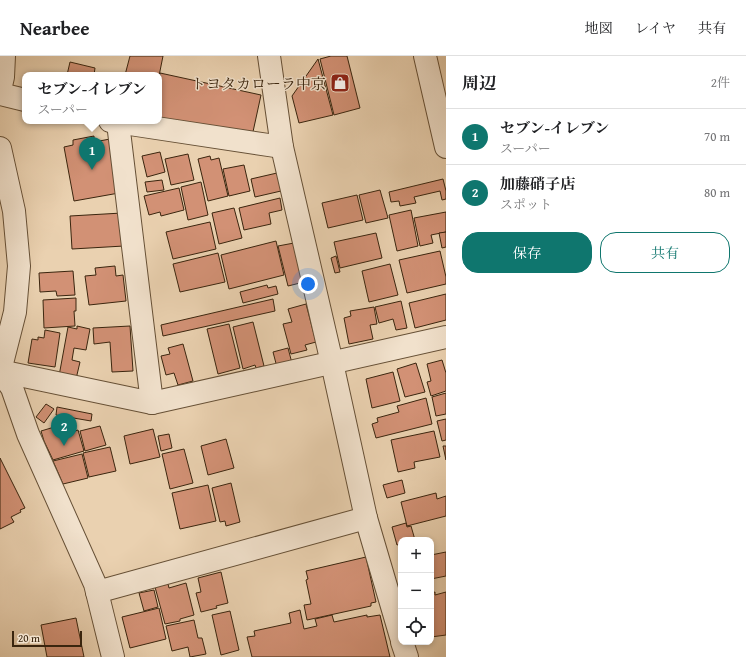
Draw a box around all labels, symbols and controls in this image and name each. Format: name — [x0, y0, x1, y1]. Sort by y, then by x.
text: Nearbee — [20, 14, 90, 42]
text: 地図 — [585, 18, 613, 38]
text: レイヤ — [635, 18, 676, 38]
text: 共有 — [698, 18, 726, 38]
text: 周辺 — [462, 70, 496, 95]
popup — [22, 72, 162, 124]
shop icon: トヨタカローラ中京 — [329, 72, 351, 94]
place label: トヨタカローラ中京 — [191, 73, 326, 94]
text: 2件 — [711, 73, 730, 92]
text: セブン-イレブン — [37, 78, 147, 99]
text: スーパー — [37, 100, 88, 119]
text: セブン-イレブン — [500, 117, 609, 138]
text: 1 — [472, 127, 478, 146]
text: 70 m — [704, 127, 730, 146]
pin: 1 — [79, 137, 105, 170]
text: スーパー — [500, 139, 551, 158]
text: 加藤硝子店 — [500, 173, 575, 194]
text: 2 — [472, 183, 478, 202]
text: 80 m — [704, 183, 730, 202]
text: スポット — [500, 195, 552, 214]
button: 保存 — [462, 232, 592, 273]
button: 共有 — [600, 232, 730, 273]
your location — [298, 274, 318, 294]
pin: 2 — [51, 413, 77, 446]
map controls — [398, 537, 434, 645]
button: + — [398, 537, 434, 573]
button: − — [398, 573, 434, 609]
button: locate — [398, 609, 434, 645]
scale bar — [12, 629, 82, 648]
text: 20 m — [18, 630, 40, 646]

